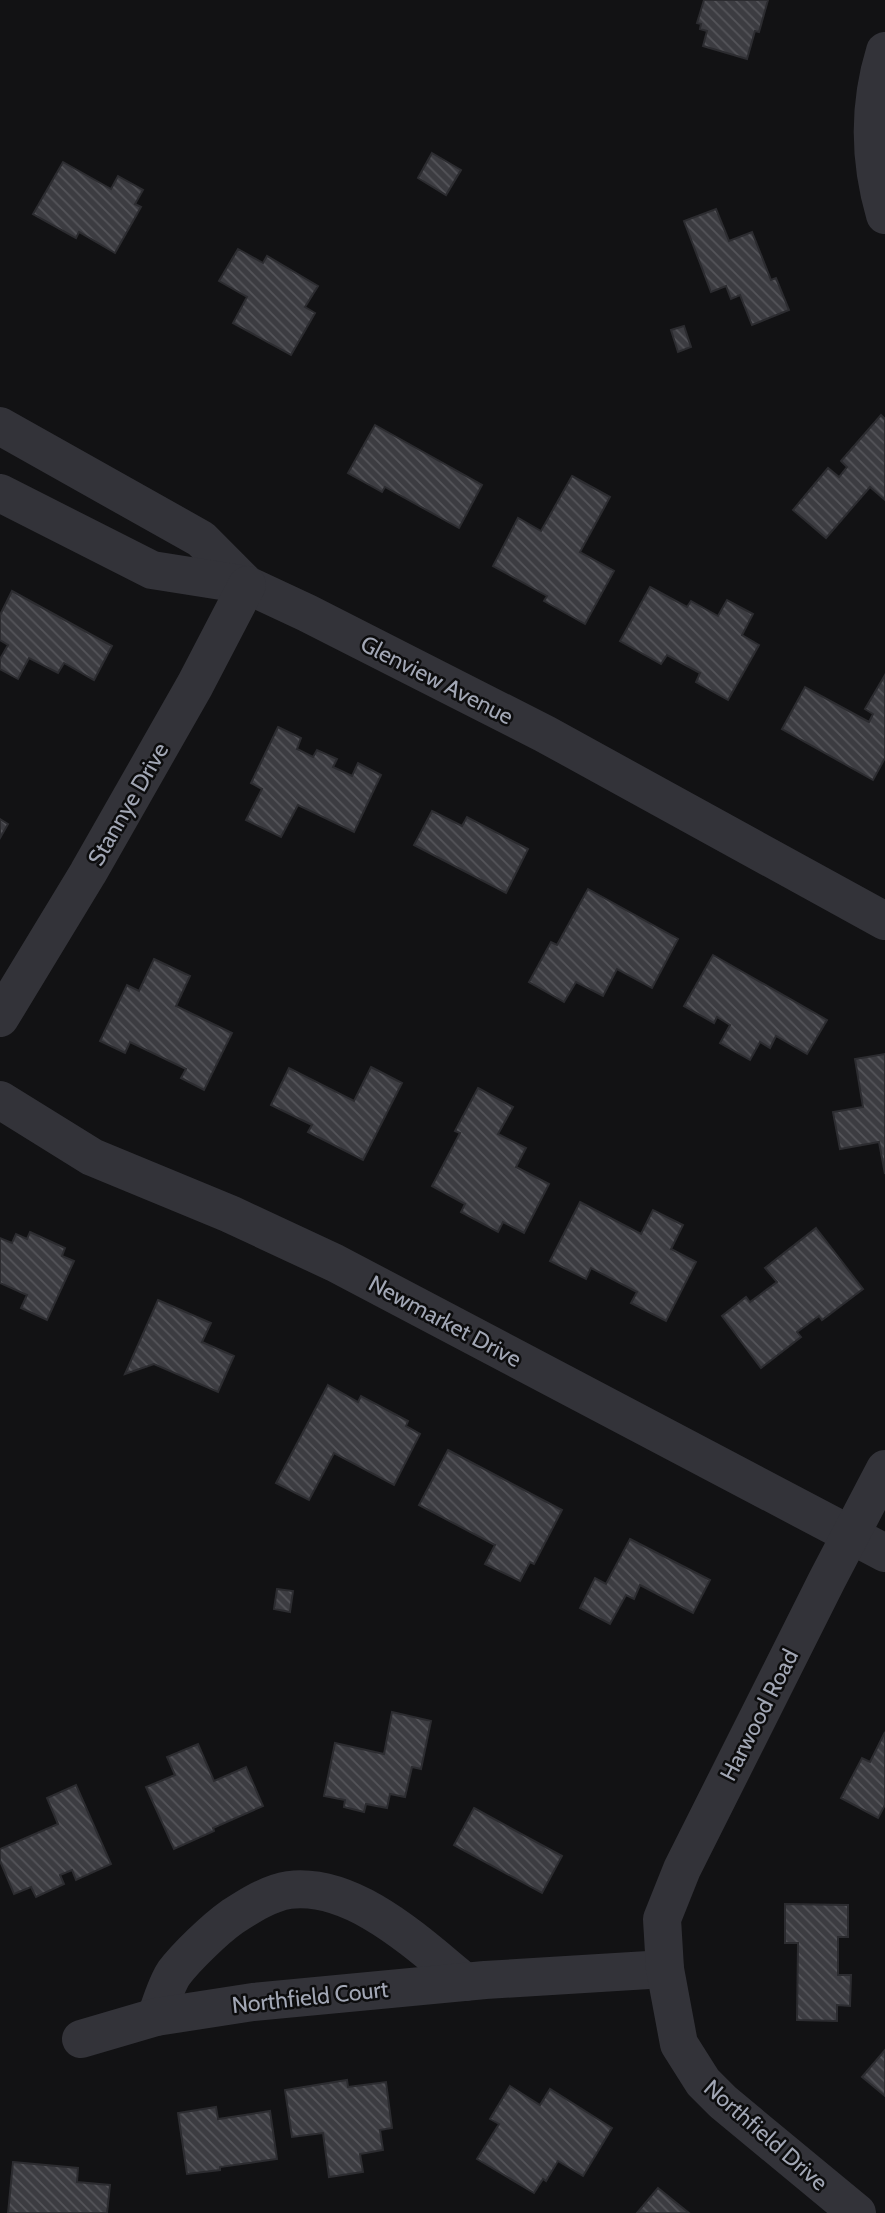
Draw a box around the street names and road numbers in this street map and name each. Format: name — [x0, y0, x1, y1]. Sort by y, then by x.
street label: Glenview Avenue — [356, 629, 518, 731]
street label: Stannye Drive — [82, 737, 175, 870]
street label: Newmarket Drive — [364, 1269, 526, 1373]
street label: Harwood Road — [714, 1644, 804, 1786]
street label: Northfield Court — [230, 1975, 390, 2019]
street label: Northfield Drive — [698, 2074, 834, 2197]

